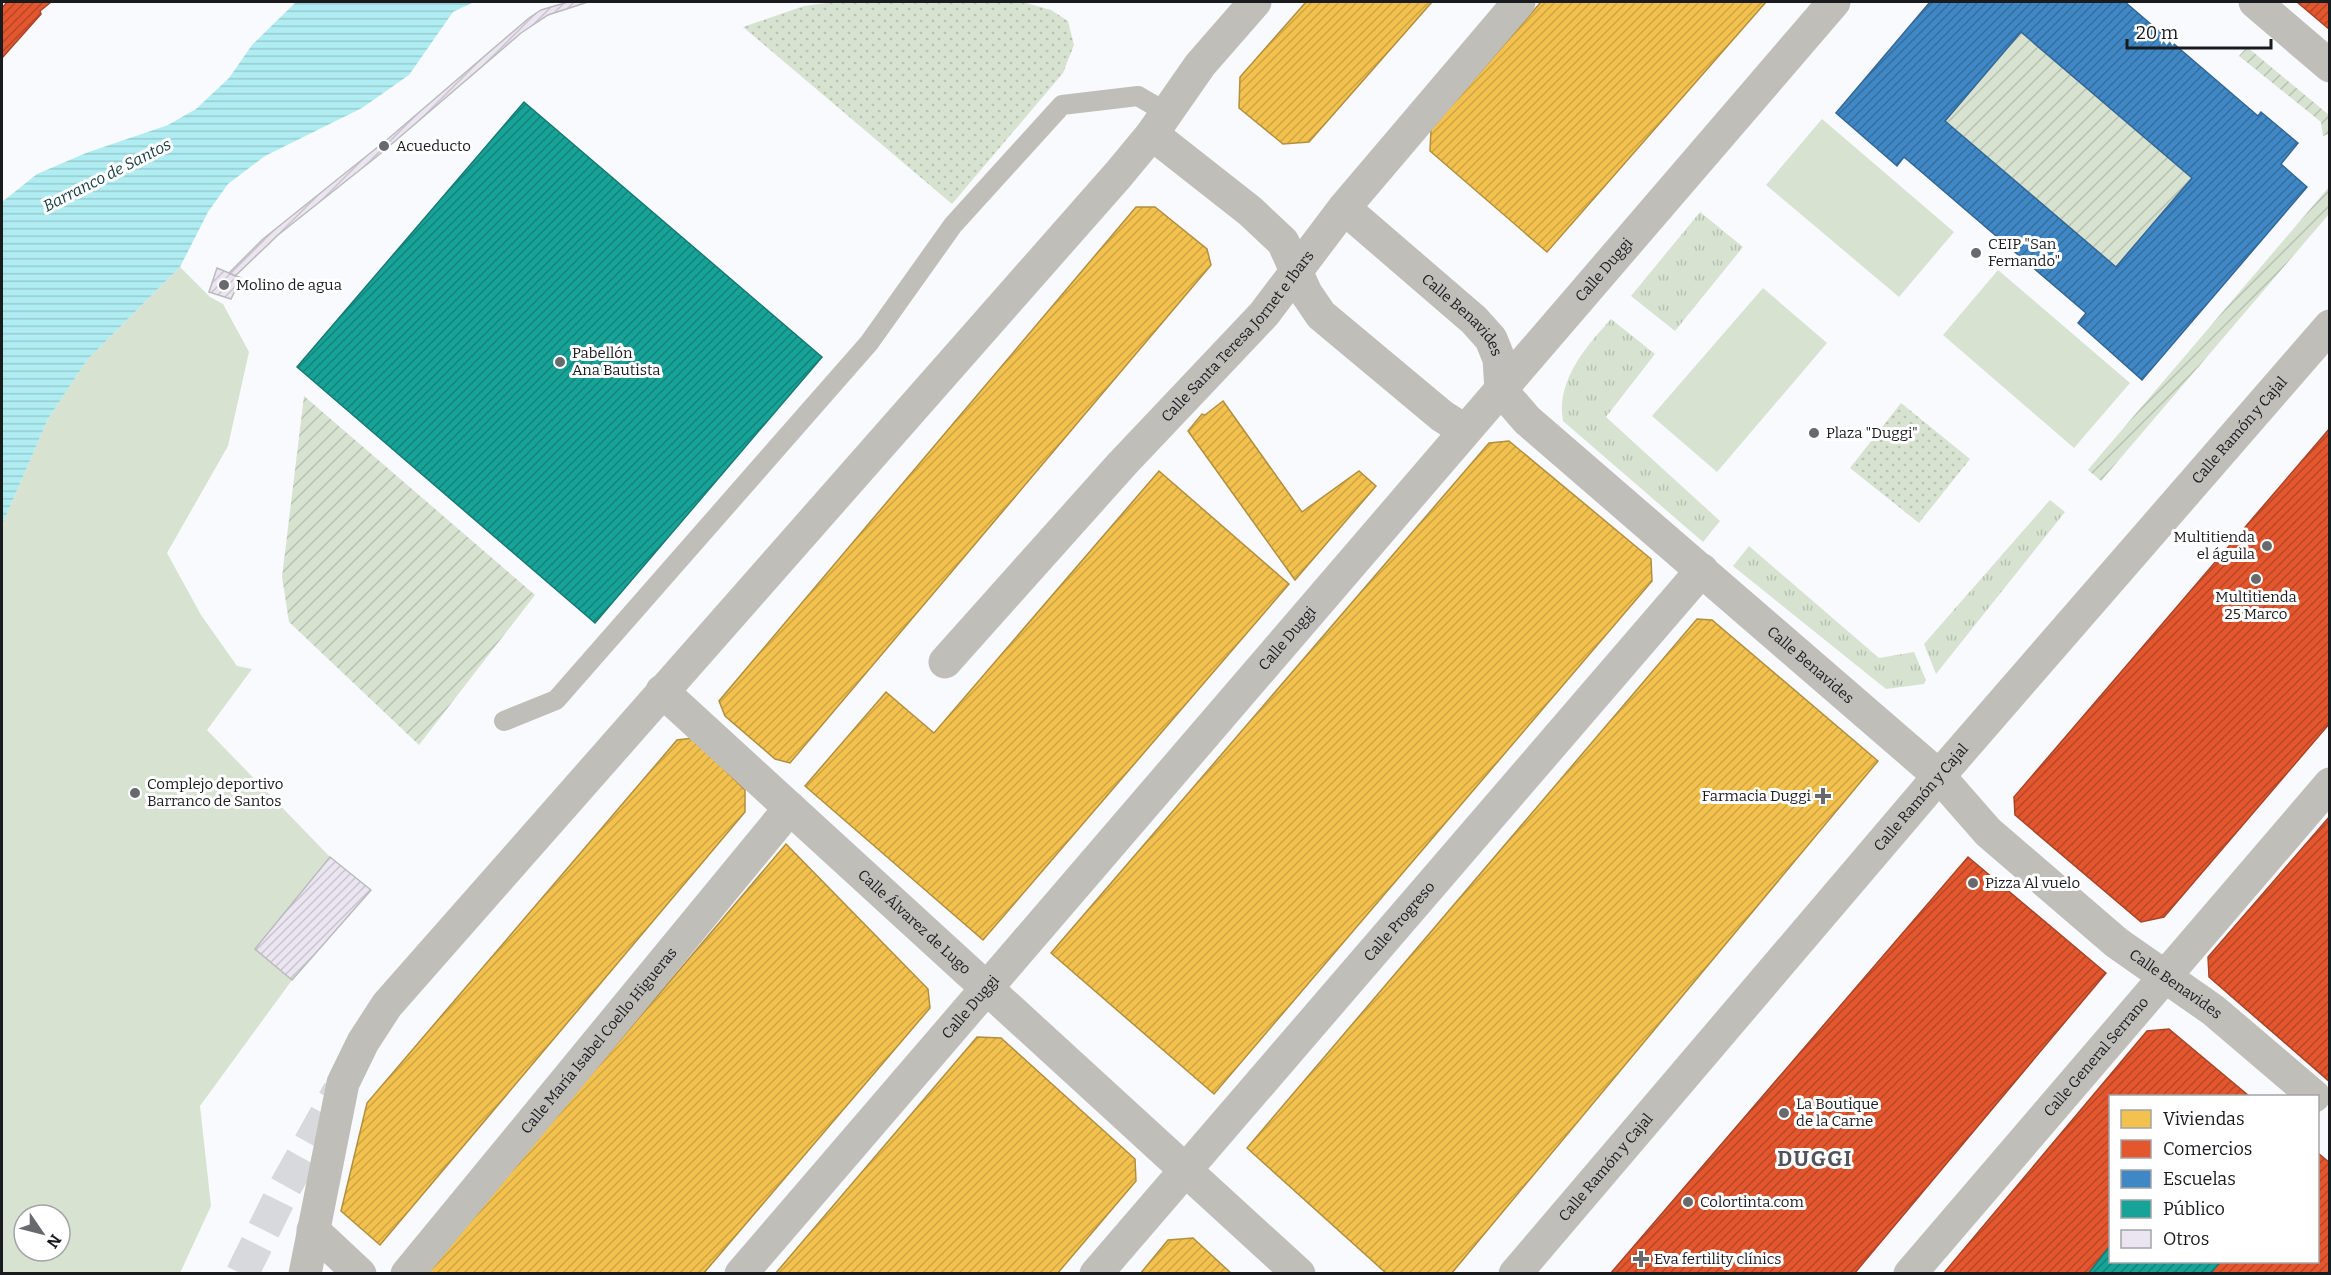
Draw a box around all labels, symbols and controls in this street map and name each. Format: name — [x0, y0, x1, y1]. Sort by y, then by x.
scale bar — [2127, 12, 2271, 50]
text: 20 m — [2136, 22, 2178, 44]
water label: Barranco de Santos — [40, 134, 174, 215]
place label: Acueducto — [396, 137, 471, 155]
marker: Acueducto — [377, 139, 391, 153]
street label: Calle Duggi — [1571, 234, 1637, 305]
place label: CEIP "San Fernando" — [1988, 235, 2060, 270]
marker: CEIP "San Fernando" — [1969, 246, 1983, 260]
street label: Calle Santa Teresa Jornet e Ibars — [1157, 247, 1318, 426]
street label: Calle Benavides — [1418, 270, 1506, 359]
place label: Molino de agua — [236, 276, 342, 294]
marker: Molino de agua — [217, 278, 231, 292]
place label: Pabellón Ana Bautista — [572, 344, 660, 379]
marker: Pabellón Ana Bautista — [553, 355, 567, 369]
street label: Calle Ramón y Cajal — [2188, 373, 2291, 488]
place label: Plaza "Duggi" — [1826, 424, 1918, 442]
marker: Plaza "Duggi" — [1807, 426, 1821, 440]
place label: Multitienda el águila — [2174, 528, 2255, 563]
marker: Multitienda el águila — [2260, 539, 2274, 553]
marker: Multitienda 25 Marco — [2249, 572, 2263, 586]
place label: Multitienda 25 Marco — [2215, 588, 2297, 623]
street label: Calle Duggi — [1255, 602, 1320, 674]
street label: Calle Benavides — [1763, 622, 1858, 707]
street label: Calle Ramón y Cajal — [1870, 740, 1972, 855]
place label: Complejo deportivo Barranco de Santos — [147, 775, 283, 810]
marker: Complejo deportivo Barranco de Santos — [128, 786, 142, 800]
place label: Farmacia Duggi — [1702, 787, 1812, 805]
marker: Farmacia Duggi — [1816, 789, 1830, 803]
street label: Calle Álvarez de Lugo — [854, 866, 975, 978]
place label: Pizza Al vuelo — [1985, 874, 2080, 892]
marker: Pizza Al vuelo — [1966, 876, 1980, 890]
street label: Calle Progreso — [1360, 878, 1439, 965]
street label: Calle María Isabel Coello Higueras — [517, 944, 681, 1137]
street label: Calle Benavides — [2126, 945, 2226, 1023]
street label: Calle Duggi — [938, 971, 1003, 1043]
street label: Calle General Serrano — [2040, 993, 2152, 1120]
place label: La Boutique de la Carne — [1796, 1095, 1879, 1130]
legend — [2109, 1095, 2319, 1263]
marker: La Boutique de la Carne — [1777, 1106, 1791, 1120]
text: Viviendas — [2163, 1108, 2245, 1130]
street label: Calle Ramón y Cajal — [1555, 1110, 1657, 1225]
text: Comercios — [2163, 1138, 2252, 1160]
district label: DUGGI — [1777, 1146, 1853, 1172]
text: Escuelas — [2163, 1168, 2236, 1190]
place label: Colortinta.com — [1700, 1193, 1804, 1211]
marker: Colortinta.com — [1681, 1195, 1695, 1209]
text: Público — [2163, 1198, 2225, 1220]
north arrow — [12, 1203, 72, 1263]
text: Otros — [2163, 1228, 2209, 1250]
text: N — [43, 1231, 65, 1252]
marker: Eva fertility clínics — [1632, 1250, 1650, 1268]
place label: Eva fertility clínics — [1654, 1250, 1782, 1268]

